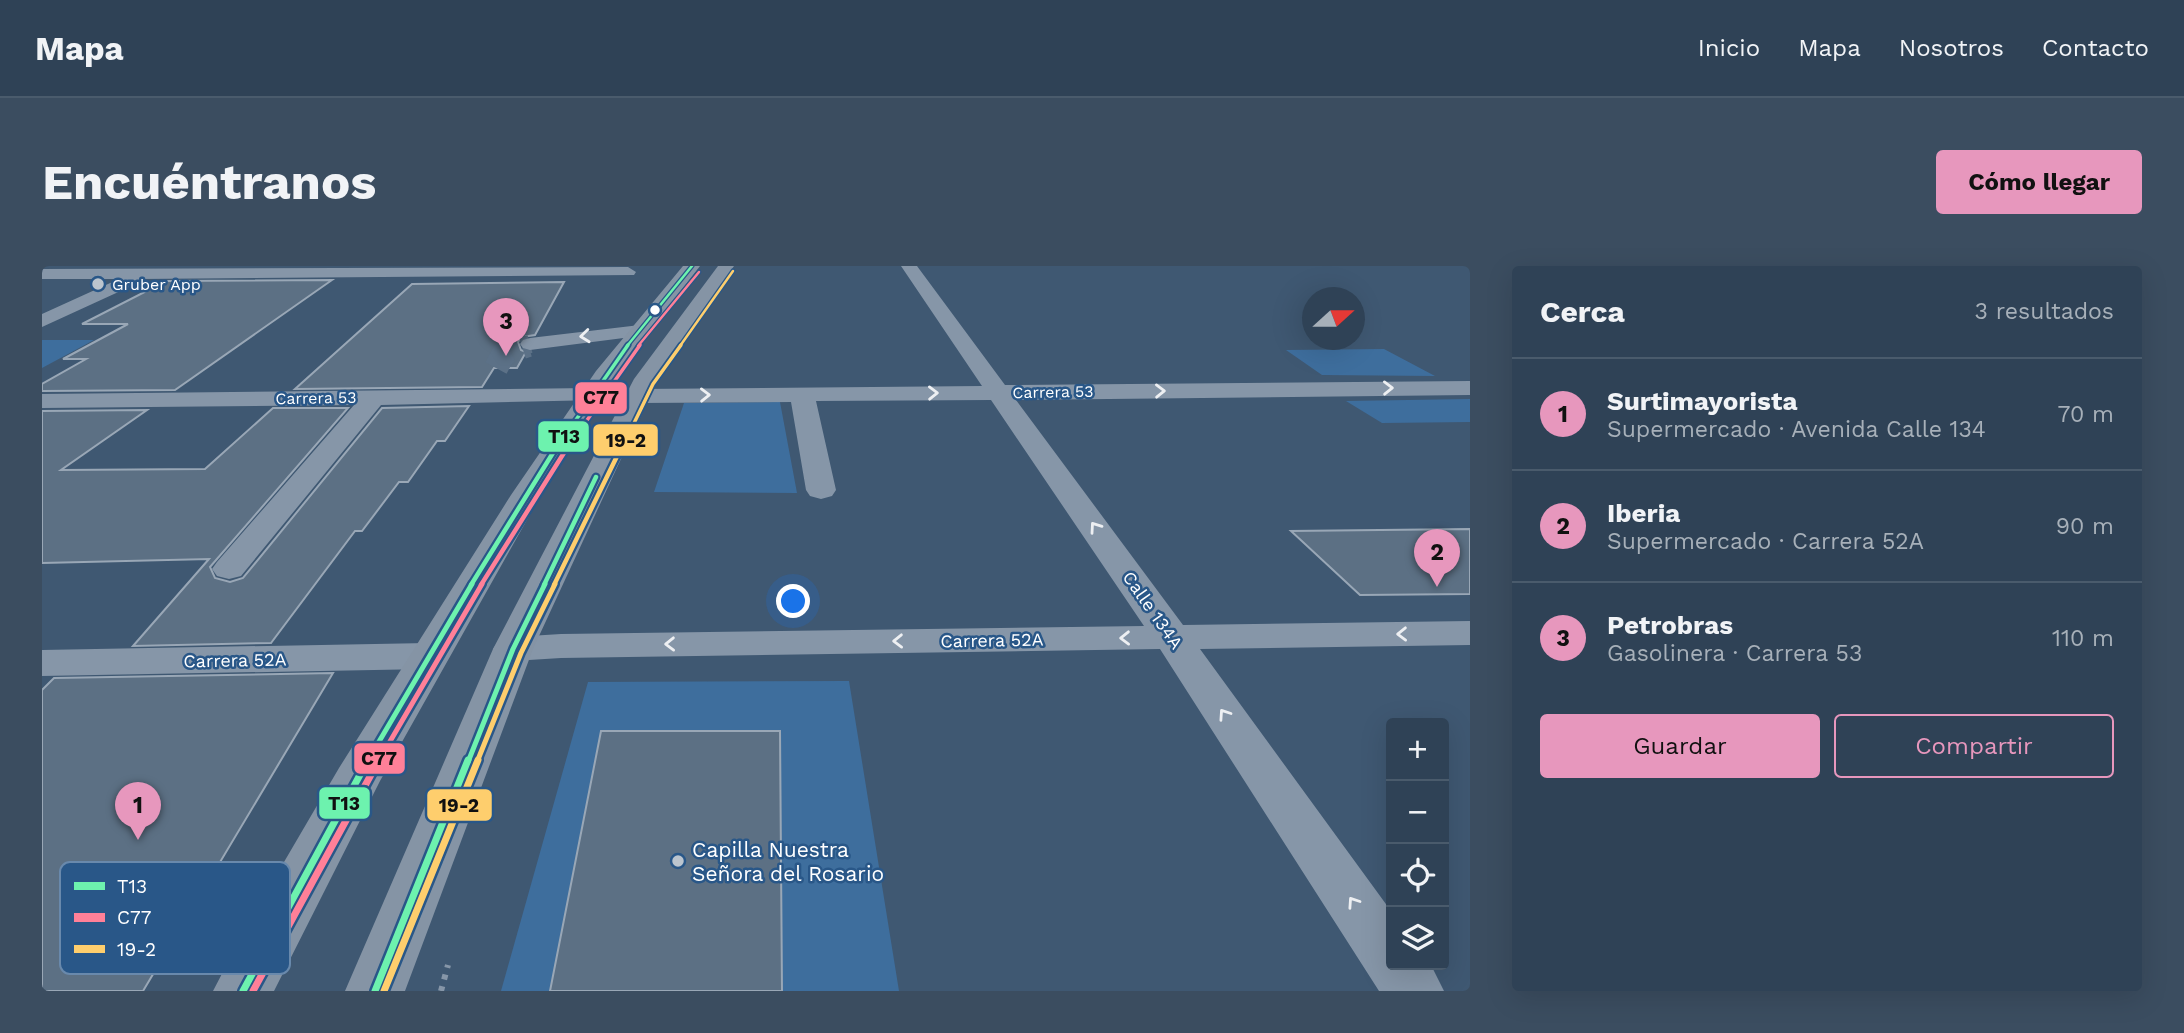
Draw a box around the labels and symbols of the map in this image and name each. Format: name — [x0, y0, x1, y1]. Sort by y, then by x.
place label: Gruber App — [112, 275, 201, 294]
marker: Gruber App — [90, 276, 106, 292]
north arrow — [1302, 287, 1365, 350]
pin: 3 — [483, 298, 529, 356]
unlabelled marker — [648, 303, 662, 317]
one-way arrow — [579, 328, 591, 343]
line badge: C77 — [574, 381, 628, 415]
one-way arrow — [1382, 381, 1393, 396]
street label: Carrera 53 — [1012, 382, 1094, 402]
one-way arrow — [1155, 383, 1166, 399]
one-way arrow — [928, 385, 938, 401]
text: C77 — [583, 386, 619, 409]
one-way arrow — [700, 387, 711, 403]
street label: Carrera 53 — [275, 388, 357, 408]
line badge: T13 — [537, 420, 590, 453]
line badge: 19-2 — [592, 423, 659, 457]
text: T13 — [548, 425, 580, 448]
text: 19-2 — [606, 429, 646, 452]
one-way arrow — [1091, 522, 1103, 535]
pin: 2 — [1414, 529, 1460, 587]
street label: Calle 134A — [1119, 567, 1188, 653]
your location — [776, 584, 810, 618]
one-way arrow — [1396, 626, 1407, 642]
street label: Carrera 52A — [940, 629, 1044, 651]
one-way arrow — [1120, 630, 1130, 646]
one-way arrow — [892, 633, 903, 649]
one-way arrow — [665, 636, 675, 652]
street label: Carrera 52A — [183, 649, 287, 671]
one-way arrow — [1220, 709, 1232, 722]
line badge: C77 — [353, 742, 406, 775]
text: C77 — [361, 747, 397, 770]
pin: 1 — [115, 782, 161, 840]
line badge: T13 — [318, 786, 371, 820]
line badge: 19-2 — [426, 788, 493, 822]
text: T13 — [328, 792, 360, 815]
text: 19-2 — [439, 794, 479, 817]
place label: Capilla Nuestra Señora del Rosario — [692, 837, 884, 886]
marker: Capilla Nuestra Señora del Rosario — [670, 853, 686, 869]
legend — [60, 862, 290, 974]
text: T13 — [117, 875, 147, 898]
one-way arrow — [1349, 897, 1361, 910]
text: C77 — [117, 906, 151, 929]
text: 19-2 — [117, 938, 156, 961]

